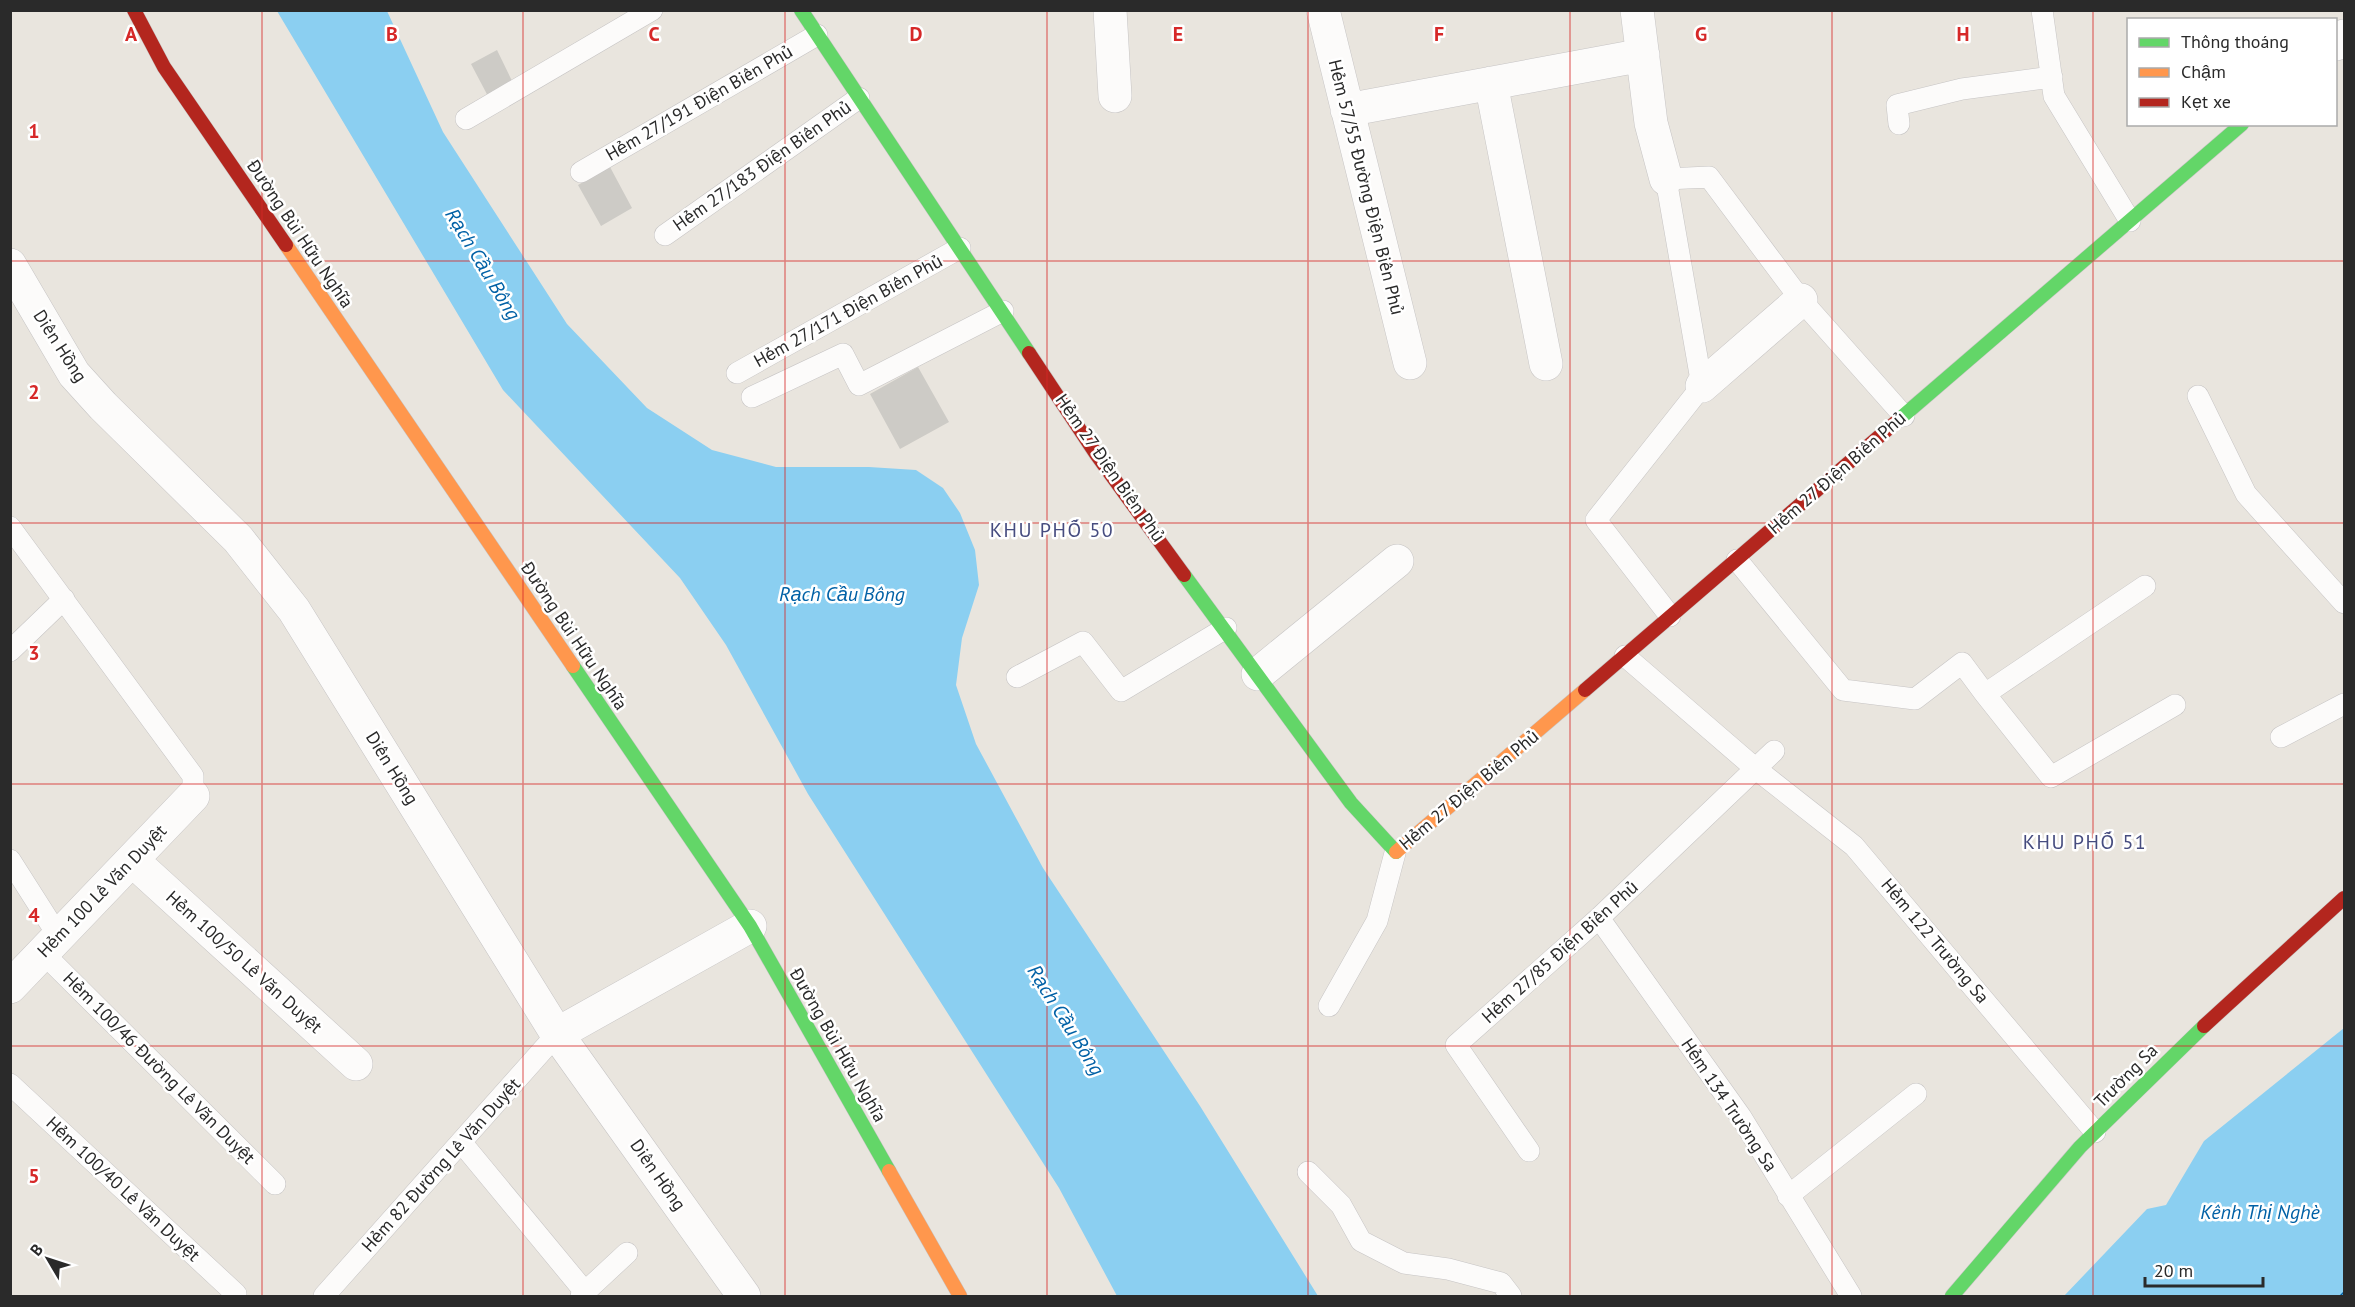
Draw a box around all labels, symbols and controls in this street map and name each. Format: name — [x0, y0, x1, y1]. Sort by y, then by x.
legend — [2127, 18, 2337, 126]
text: A — [125, 21, 138, 47]
text: B — [386, 21, 398, 47]
text: C — [648, 21, 660, 47]
text: D — [910, 21, 923, 47]
text: E — [1173, 21, 1183, 47]
text: F — [1434, 21, 1444, 47]
text: G — [1695, 21, 1707, 47]
text: H — [1956, 21, 1970, 47]
text: Thông thoáng — [2181, 30, 2289, 53]
street label: Hẻm 27/191 Điện Biên Phủ — [601, 40, 796, 166]
street label: Hẻm 57/55 Đường Điện Biên Phủ — [1324, 57, 1409, 317]
text: Chậm — [2181, 60, 2226, 83]
text: Kẹt xe — [2181, 90, 2231, 113]
street label: Hẻm 27/183 Điện Biên Phủ — [668, 95, 855, 236]
text: 1 — [28, 118, 40, 144]
street label: Đường Bùi Hữu Nghĩa — [242, 154, 359, 312]
water label: Rạch Cầu Bông — [439, 203, 527, 325]
street label: Hẻm 27/171 Điện Biên Phủ — [749, 249, 946, 372]
street label: Diên Hồng — [28, 305, 92, 386]
text: 2 — [28, 379, 40, 405]
street label: Hẻm 27 Điện Biên Phủ — [1051, 389, 1170, 546]
street label: Hẻm 27 Điện Biên Phủ — [1763, 406, 1910, 539]
district label: KHU PHỐ 50 — [990, 517, 1114, 543]
street label: Đường Bùi Hữu Nghĩa — [516, 556, 633, 714]
water label: Rạch Cầu Bông — [779, 581, 905, 607]
text: 3 — [28, 640, 40, 666]
street label: Hẻm 27 Điện Biên Phủ — [1394, 724, 1543, 855]
street label: Diên Hồng — [361, 727, 424, 809]
street label: Hẻm 100 Lê Văn Duyệt — [32, 819, 171, 962]
district label: KHU PHỐ 51 — [2023, 829, 2147, 855]
street label: Hẻm 122 Trường Sa — [1876, 873, 1994, 1008]
street label: Hẻm 27/85 Điện Biên Phủ — [1477, 875, 1643, 1028]
street label: Hẻm 100/50 Lê Văn Duyệt — [161, 885, 327, 1038]
text: 4 — [28, 902, 40, 928]
water label: Rạch Cầu Bông — [1022, 960, 1110, 1080]
street label: Đường Bùi Hữu Nghĩa — [784, 963, 892, 1126]
street label: Hẻm 100/46 Đường Lê Văn Duyệt — [58, 967, 260, 1169]
street label: Hẻm 134 Trường Sa — [1676, 1034, 1783, 1176]
street label: Trường Sa — [2089, 1039, 2162, 1112]
street label: Hẻm 82 Đường Lê Văn Duyệt — [356, 1073, 525, 1257]
street label: Hẻm 100/40 Lê Văn Duyệt — [41, 1111, 205, 1266]
street label: Diên Hồng — [625, 1135, 691, 1215]
text: 5 — [28, 1163, 40, 1189]
water label: Kênh Thị Nghè — [2200, 1199, 2321, 1225]
north arrow — [18, 1229, 78, 1289]
text: B — [26, 1240, 47, 1260]
scale bar — [2145, 1250, 2264, 1288]
text: 20 m — [2154, 1259, 2193, 1282]

